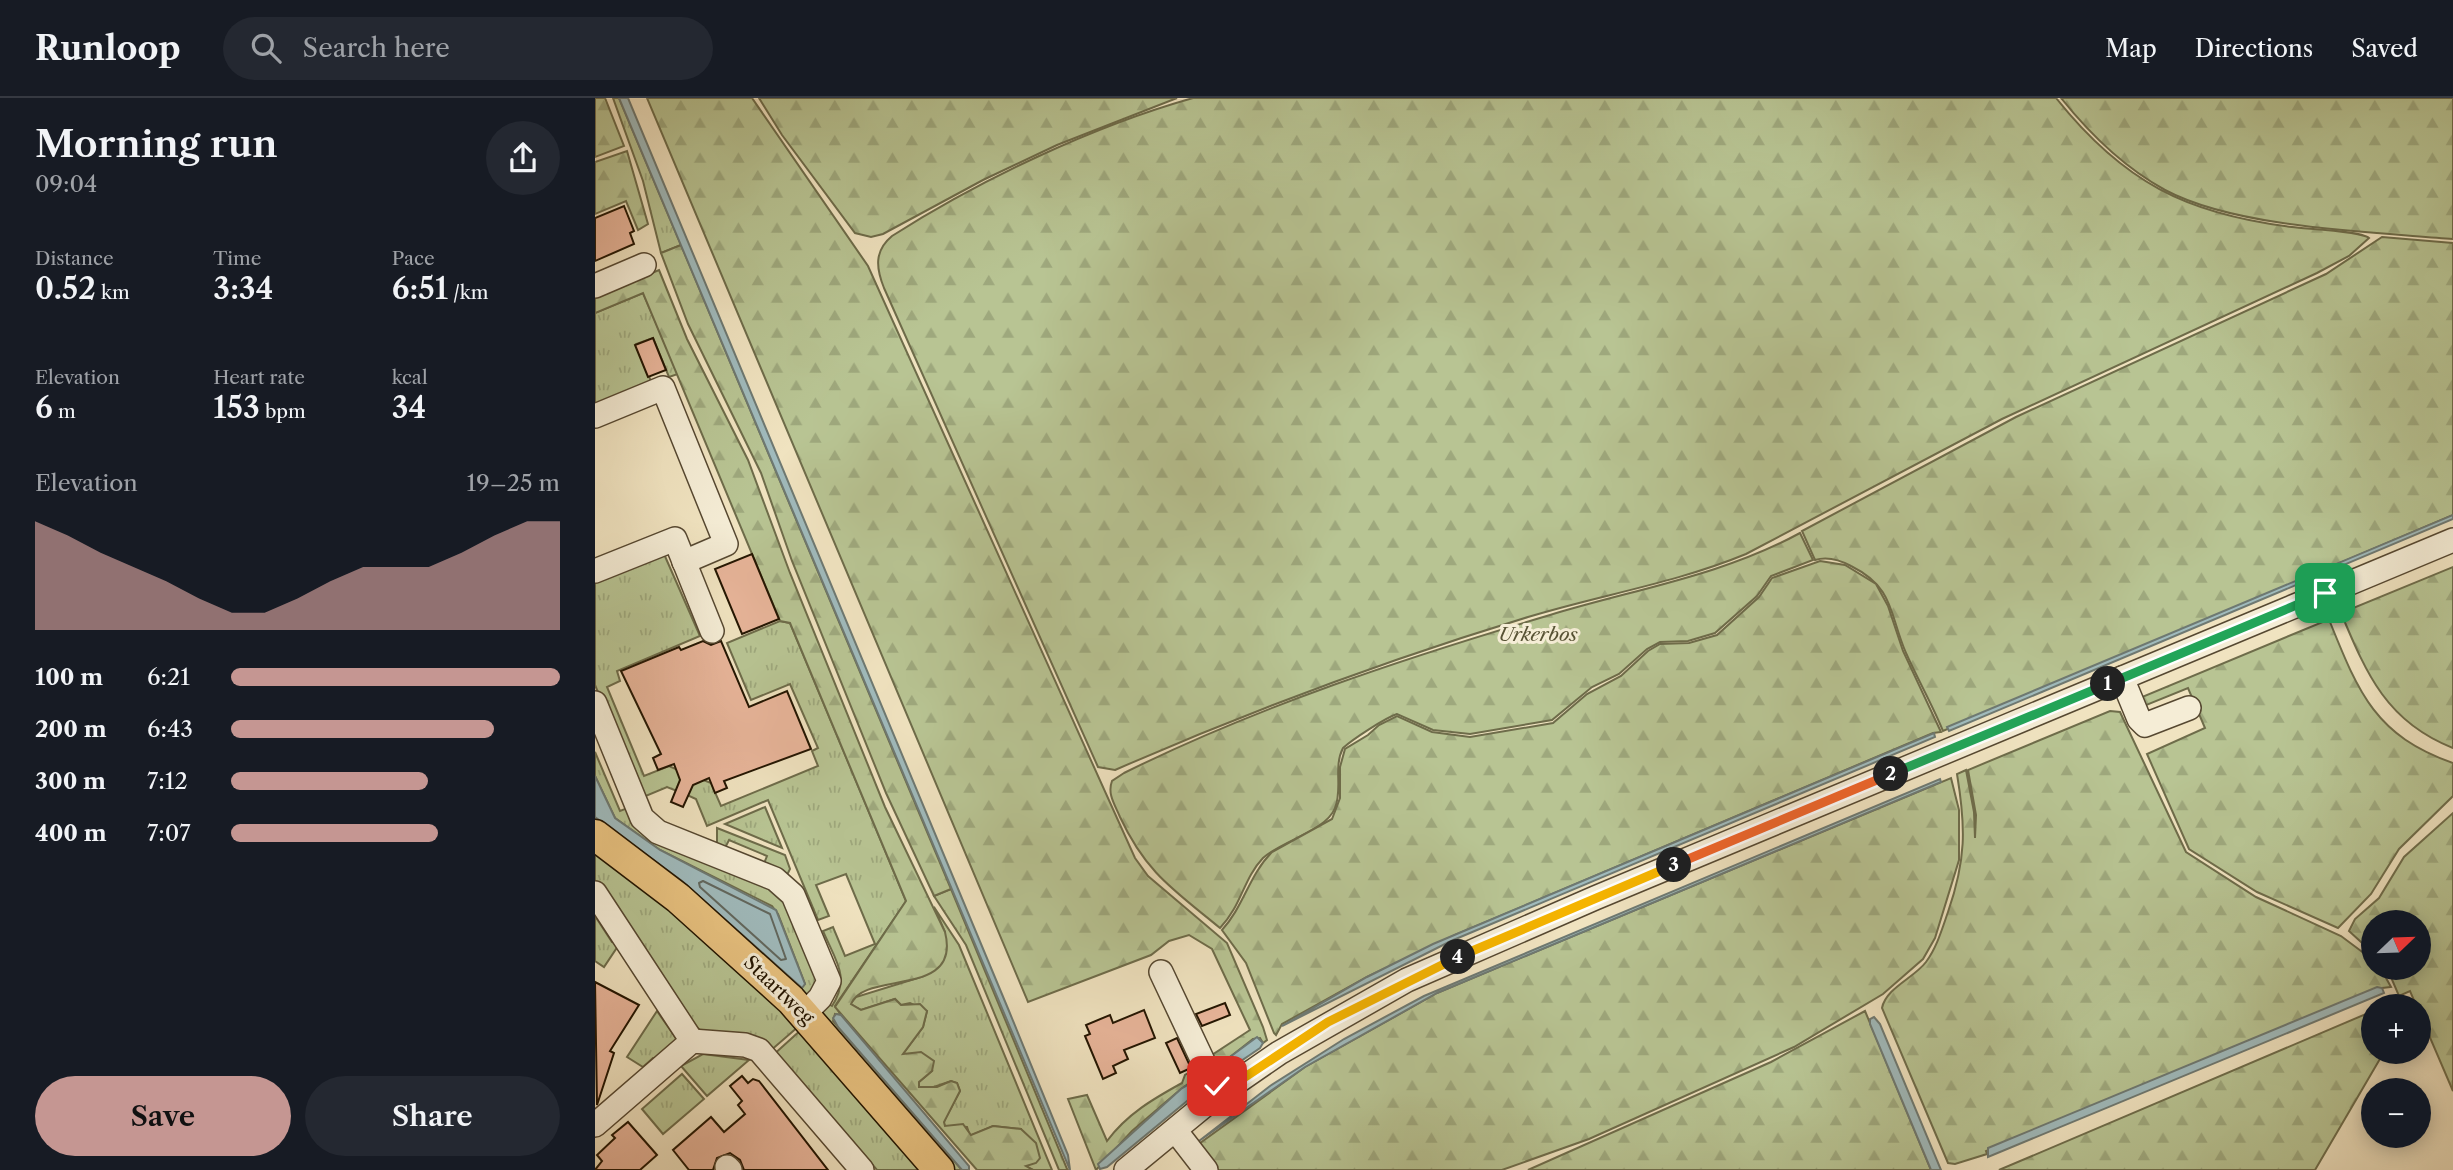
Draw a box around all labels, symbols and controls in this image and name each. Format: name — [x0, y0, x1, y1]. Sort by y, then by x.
search box — [223, 17, 713, 80]
text: Runloop — [35, 28, 181, 69]
icon: search — [247, 29, 285, 67]
text: Search here — [303, 32, 450, 64]
text: Map — [2105, 34, 2157, 63]
text: Directions — [2195, 34, 2313, 63]
text: Saved — [2351, 34, 2418, 63]
text: Morning run — [35, 120, 278, 167]
button: share — [486, 121, 560, 195]
text: 09:04 — [35, 170, 97, 198]
text: Distance — [35, 247, 114, 270]
text: Time — [213, 247, 261, 270]
text: Pace — [392, 247, 435, 270]
text: 0.52 — [35, 270, 96, 307]
text: 3:34 — [213, 270, 273, 307]
text: 6:51 — [392, 270, 448, 307]
text: km — [96, 281, 130, 304]
text: /km — [448, 281, 488, 304]
text: Elevation — [35, 366, 120, 389]
text: Heart rate — [213, 366, 305, 389]
text: kcal — [392, 366, 428, 389]
text: 6 — [35, 389, 53, 426]
text: 153 — [213, 389, 260, 426]
text: 34 — [392, 389, 426, 426]
text: m — [53, 400, 76, 423]
text: bpm — [260, 400, 306, 423]
text: Elevation — [35, 469, 138, 497]
text: 19–25 m — [466, 469, 560, 497]
pin — [2295, 563, 2355, 623]
icon: arrive — [2306, 574, 2344, 612]
park label: Urkerbos — [1499, 623, 1578, 646]
text: 100 m — [35, 663, 103, 691]
text: 6:21 — [147, 663, 190, 691]
pin: 1 — [2091, 666, 2125, 702]
text: 1 — [2103, 672, 2112, 695]
text: 200 m — [35, 715, 107, 743]
text: 6:43 — [147, 715, 193, 743]
pin: 2 — [1873, 756, 1909, 792]
text: 2 — [1885, 762, 1896, 785]
text: 300 m — [35, 767, 106, 795]
text: 7:12 — [147, 767, 188, 795]
text: 400 m — [35, 819, 107, 847]
text: 7:07 — [147, 819, 191, 847]
pin: 3 — [1657, 848, 1691, 882]
text: 3 — [1668, 853, 1679, 876]
north arrow — [2361, 910, 2431, 980]
map controls — [2361, 910, 2431, 1148]
pin: 4 — [1441, 940, 1475, 974]
text: 4 — [1452, 945, 1463, 968]
street label: Staartweg — [739, 951, 820, 1030]
button: + — [2361, 994, 2431, 1064]
pin — [1187, 1056, 1247, 1116]
icon: check — [1198, 1067, 1236, 1105]
button: Save — [35, 1076, 291, 1156]
button: Share — [305, 1076, 560, 1156]
button: − — [2361, 1078, 2431, 1148]

